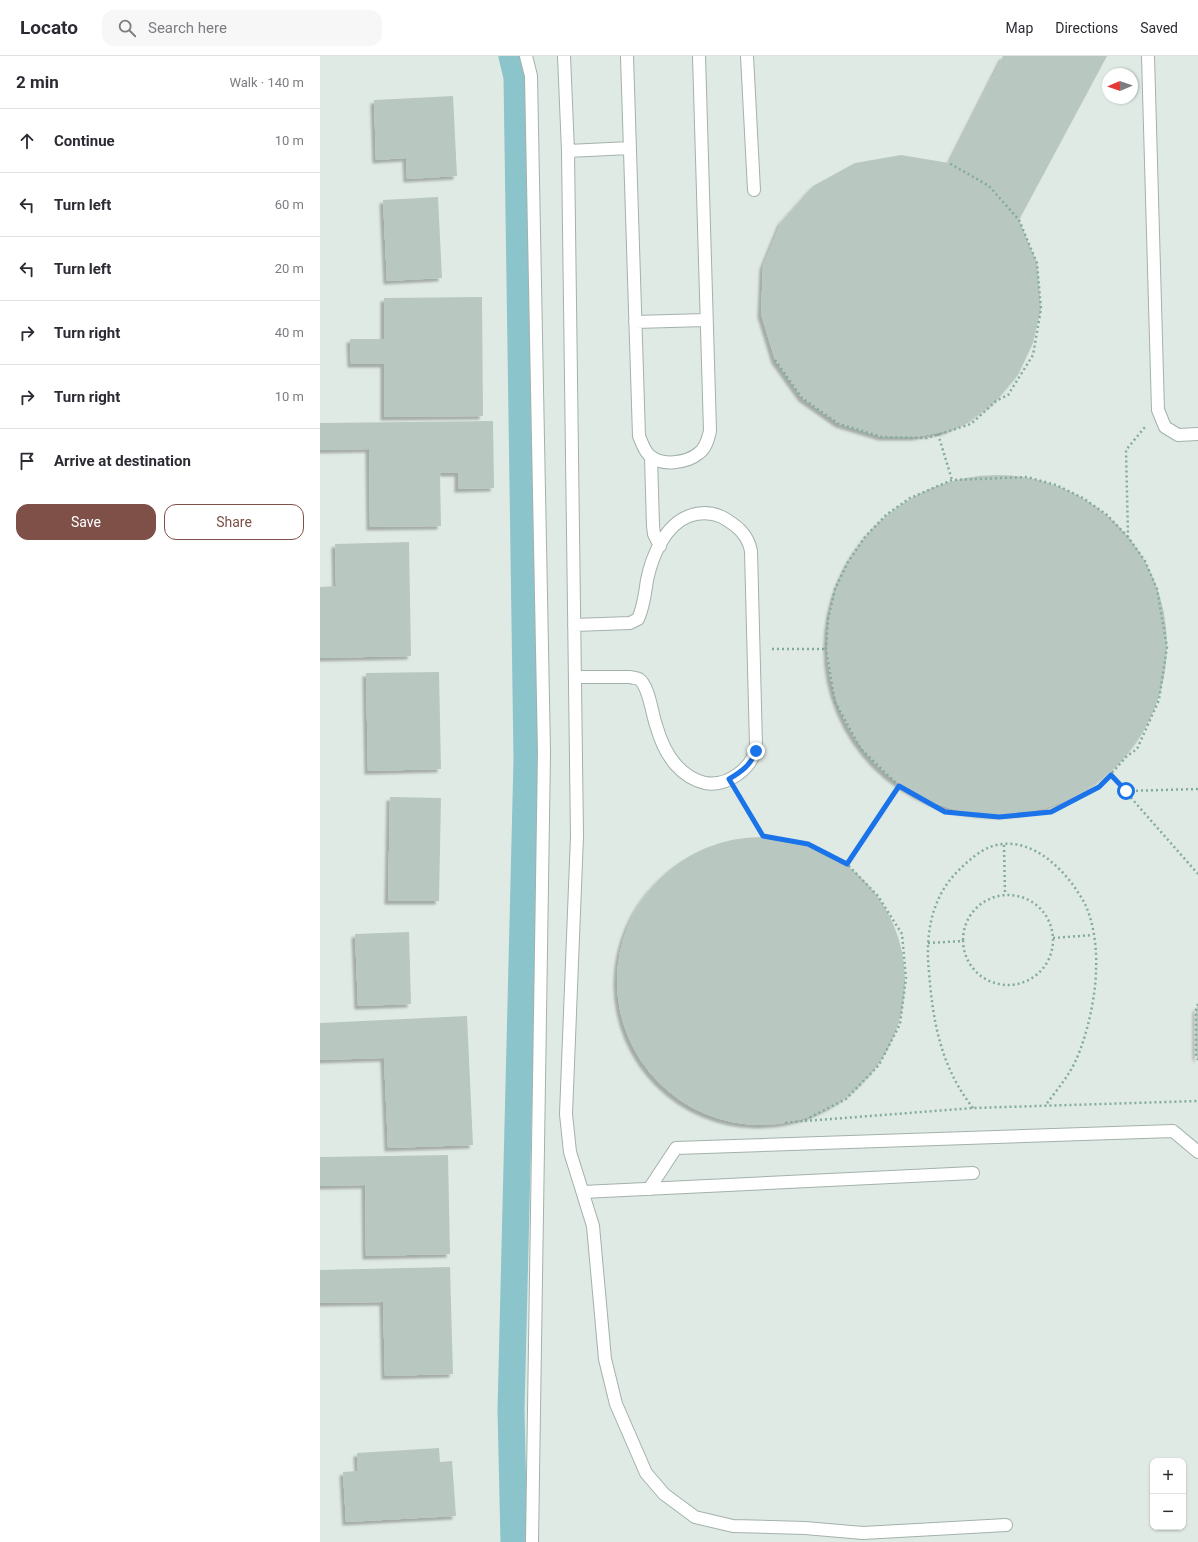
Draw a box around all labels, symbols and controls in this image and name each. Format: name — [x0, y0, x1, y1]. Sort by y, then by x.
search box — [102, 10, 382, 46]
text: Locato — [20, 16, 78, 39]
icon: search — [116, 17, 138, 39]
text: Search here — [148, 19, 227, 37]
text: Map — [1006, 20, 1033, 36]
text: Directions — [1055, 20, 1118, 36]
text: Saved — [1140, 20, 1178, 36]
north arrow — [1102, 68, 1138, 104]
text: 2 min — [16, 72, 59, 92]
text: Walk · 140 m — [229, 75, 304, 90]
icon: ahead — [16, 130, 38, 152]
text: Continue — [54, 132, 115, 150]
text: 10 m — [275, 133, 304, 148]
icon: left — [16, 194, 38, 216]
text: Turn left — [54, 196, 111, 214]
text: 60 m — [275, 197, 304, 212]
icon: left — [16, 258, 38, 280]
text: Turn left — [54, 260, 111, 278]
text: 20 m — [275, 261, 304, 276]
icon: right — [16, 322, 38, 344]
text: Turn right — [54, 324, 120, 342]
text: 40 m — [275, 325, 304, 340]
icon: right — [16, 386, 38, 408]
text: Turn right — [54, 388, 120, 406]
text: 10 m — [275, 389, 304, 404]
icon: arrive — [16, 450, 38, 472]
text: Arrive at destination — [54, 452, 191, 470]
button: Save — [16, 504, 156, 540]
button: Share — [164, 504, 304, 540]
route end — [747, 742, 765, 760]
route start — [1117, 782, 1135, 800]
map controls — [1150, 1458, 1186, 1530]
button: + — [1150, 1458, 1186, 1494]
button: − — [1150, 1494, 1186, 1530]

